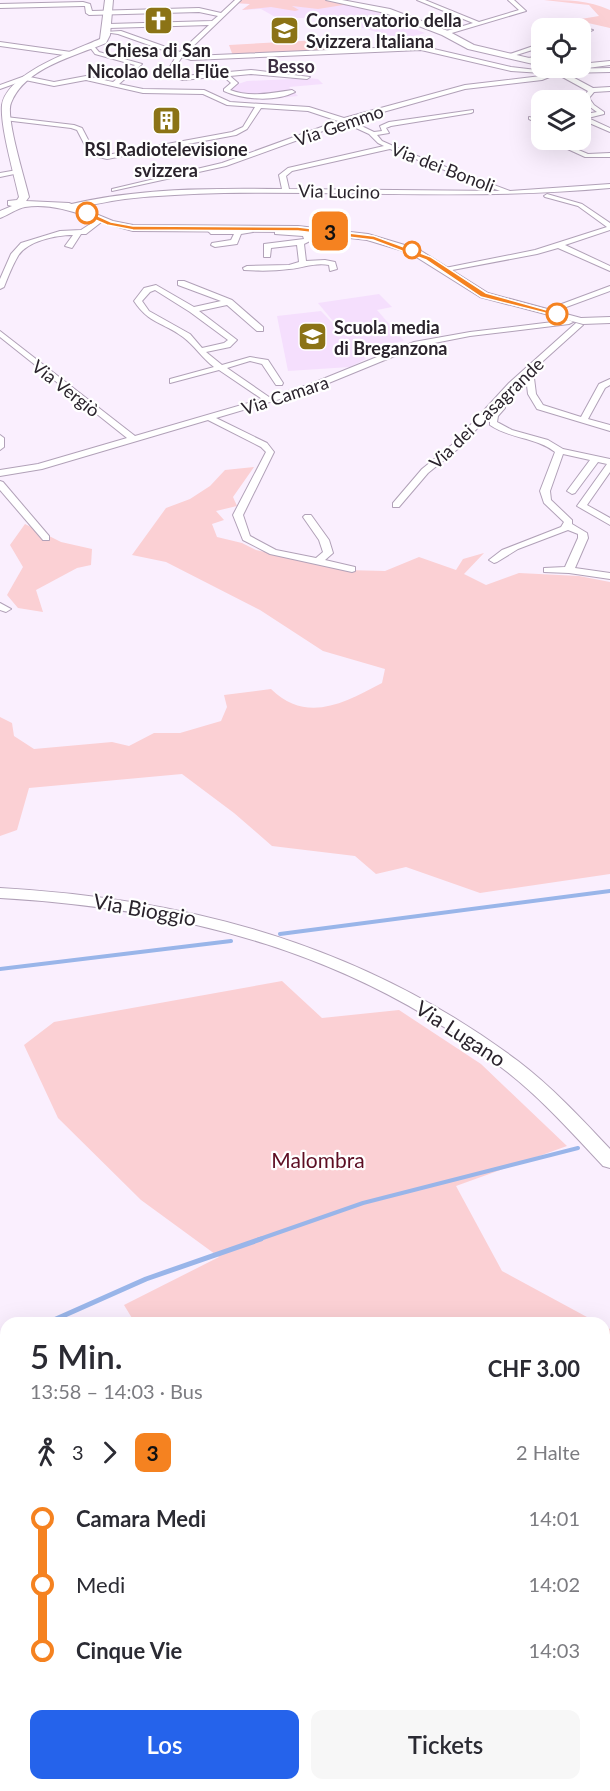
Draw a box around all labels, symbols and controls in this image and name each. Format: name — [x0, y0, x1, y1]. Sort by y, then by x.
church icon: Chiesa di San Nicolao della Flüe — [142, 5, 174, 37]
place label: Conservatorio della Svizzera Italiana — [306, 9, 462, 52]
school or university icon: Conservatorio della Svizzera Italiana — [269, 14, 301, 46]
map controls — [531, 18, 591, 150]
button: locate — [531, 18, 591, 78]
place label: Chiesa di San Nicolao della Flüe — [87, 39, 229, 82]
district label: Besso — [267, 55, 315, 77]
button: layers — [531, 90, 591, 150]
street label: Via Gemmo — [292, 100, 386, 150]
building icon: RSI Radiotelevisione svizzera — [150, 104, 182, 136]
street label: Via dei Bonoli — [388, 137, 498, 197]
place label: RSI Radiotelevisione svizzera — [84, 138, 248, 181]
street label: Via Lucino — [298, 179, 380, 203]
unlabelled marker — [76, 202, 98, 224]
line badge: 3 — [310, 212, 350, 250]
text: 3 — [324, 219, 336, 244]
unlabelled marker — [403, 241, 421, 259]
unlabelled marker — [546, 303, 568, 325]
place label: Scuola media di Breganzona — [334, 316, 447, 359]
school or university icon: Scuola media di Breganzona — [297, 321, 329, 353]
street label: Via dei Casagrande — [424, 353, 548, 473]
street label: Via Vergiò — [28, 355, 104, 421]
street label: Via Camara — [239, 371, 331, 419]
street label: Via Bioggio — [92, 888, 198, 930]
street label: Via Lugano — [411, 995, 511, 1071]
park label: Malombra — [271, 1147, 365, 1172]
text: 5 Min. — [30, 1336, 123, 1376]
text: CHF 3.00 — [488, 1355, 580, 1382]
text: 13:58 – 14:03 · Bus — [30, 1379, 203, 1403]
icon: walk — [30, 1436, 63, 1469]
icon: forward — [93, 1436, 126, 1469]
text: 3 — [72, 1440, 84, 1464]
text: 3 — [147, 1440, 159, 1465]
text: 2 Halte — [516, 1440, 580, 1464]
text: Camara Medi — [76, 1505, 206, 1532]
text: 14:01 — [529, 1506, 580, 1530]
text: Medi — [76, 1571, 125, 1598]
text: 14:02 — [529, 1572, 580, 1596]
text: Cinque Vie — [76, 1637, 182, 1664]
text: 14:03 — [529, 1638, 580, 1662]
button: Los — [30, 1710, 299, 1779]
button: Tickets — [311, 1710, 580, 1779]

